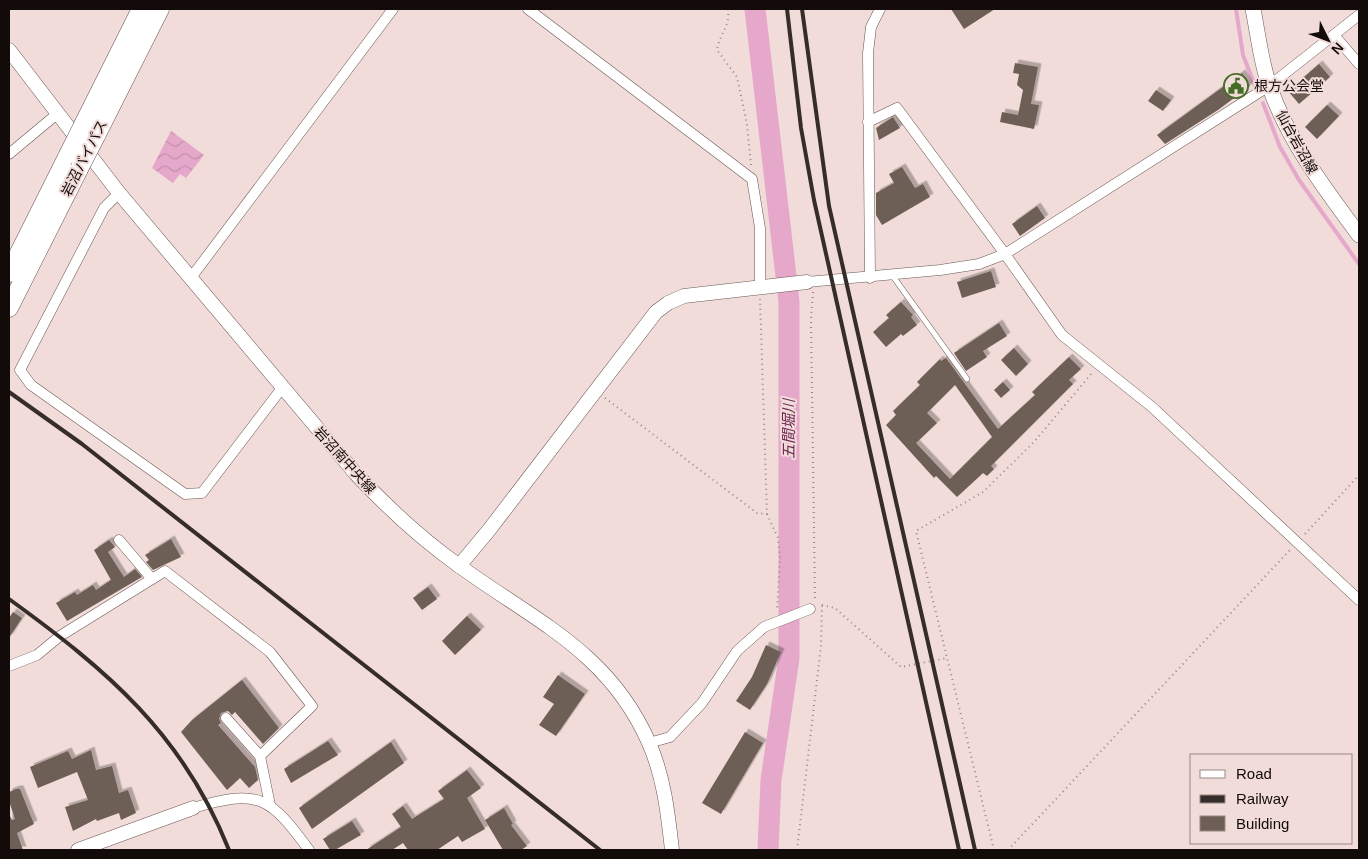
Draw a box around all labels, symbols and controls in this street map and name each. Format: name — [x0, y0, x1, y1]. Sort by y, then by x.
north arrow — [1303, 15, 1353, 65]
text: N — [1328, 40, 1347, 58]
public building icon: 根方公会堂 — [1223, 73, 1249, 99]
place label: 根方公会堂 — [1254, 78, 1324, 94]
street label: 仙台岩沼線 — [1273, 108, 1321, 176]
street label: 岩沼バイパス — [58, 117, 110, 199]
water label: 五間堀川 — [780, 397, 797, 459]
street label: 岩沼南中央線 — [311, 423, 379, 497]
legend — [1190, 754, 1353, 844]
text: Road — [1236, 765, 1272, 782]
text: Railway — [1236, 790, 1289, 807]
text: Building — [1236, 815, 1289, 832]

